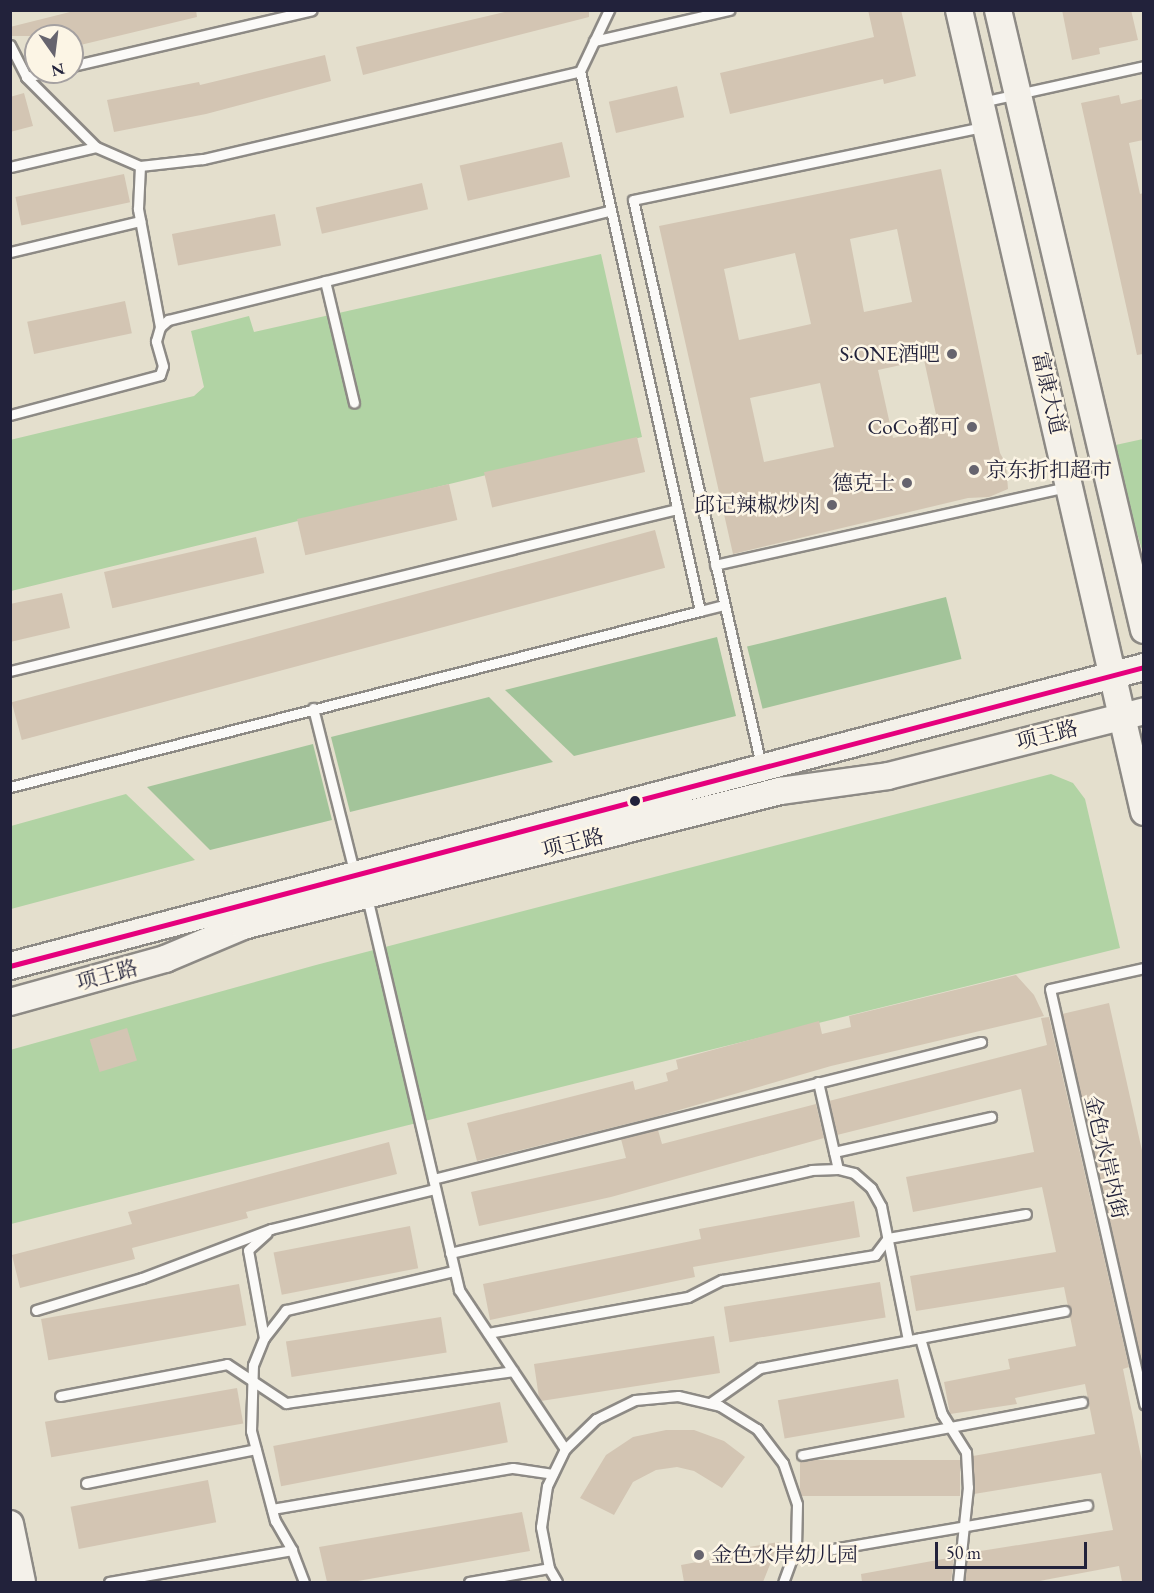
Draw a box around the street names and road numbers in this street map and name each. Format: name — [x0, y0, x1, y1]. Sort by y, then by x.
street label: 富康大道 — [1027, 349, 1071, 437]
street label: 项王路 — [1013, 715, 1081, 755]
street label: 项王路 — [539, 823, 607, 863]
street label: 项王路 — [73, 955, 141, 995]
street label: 金色水岸内街 — [1080, 1093, 1132, 1221]

